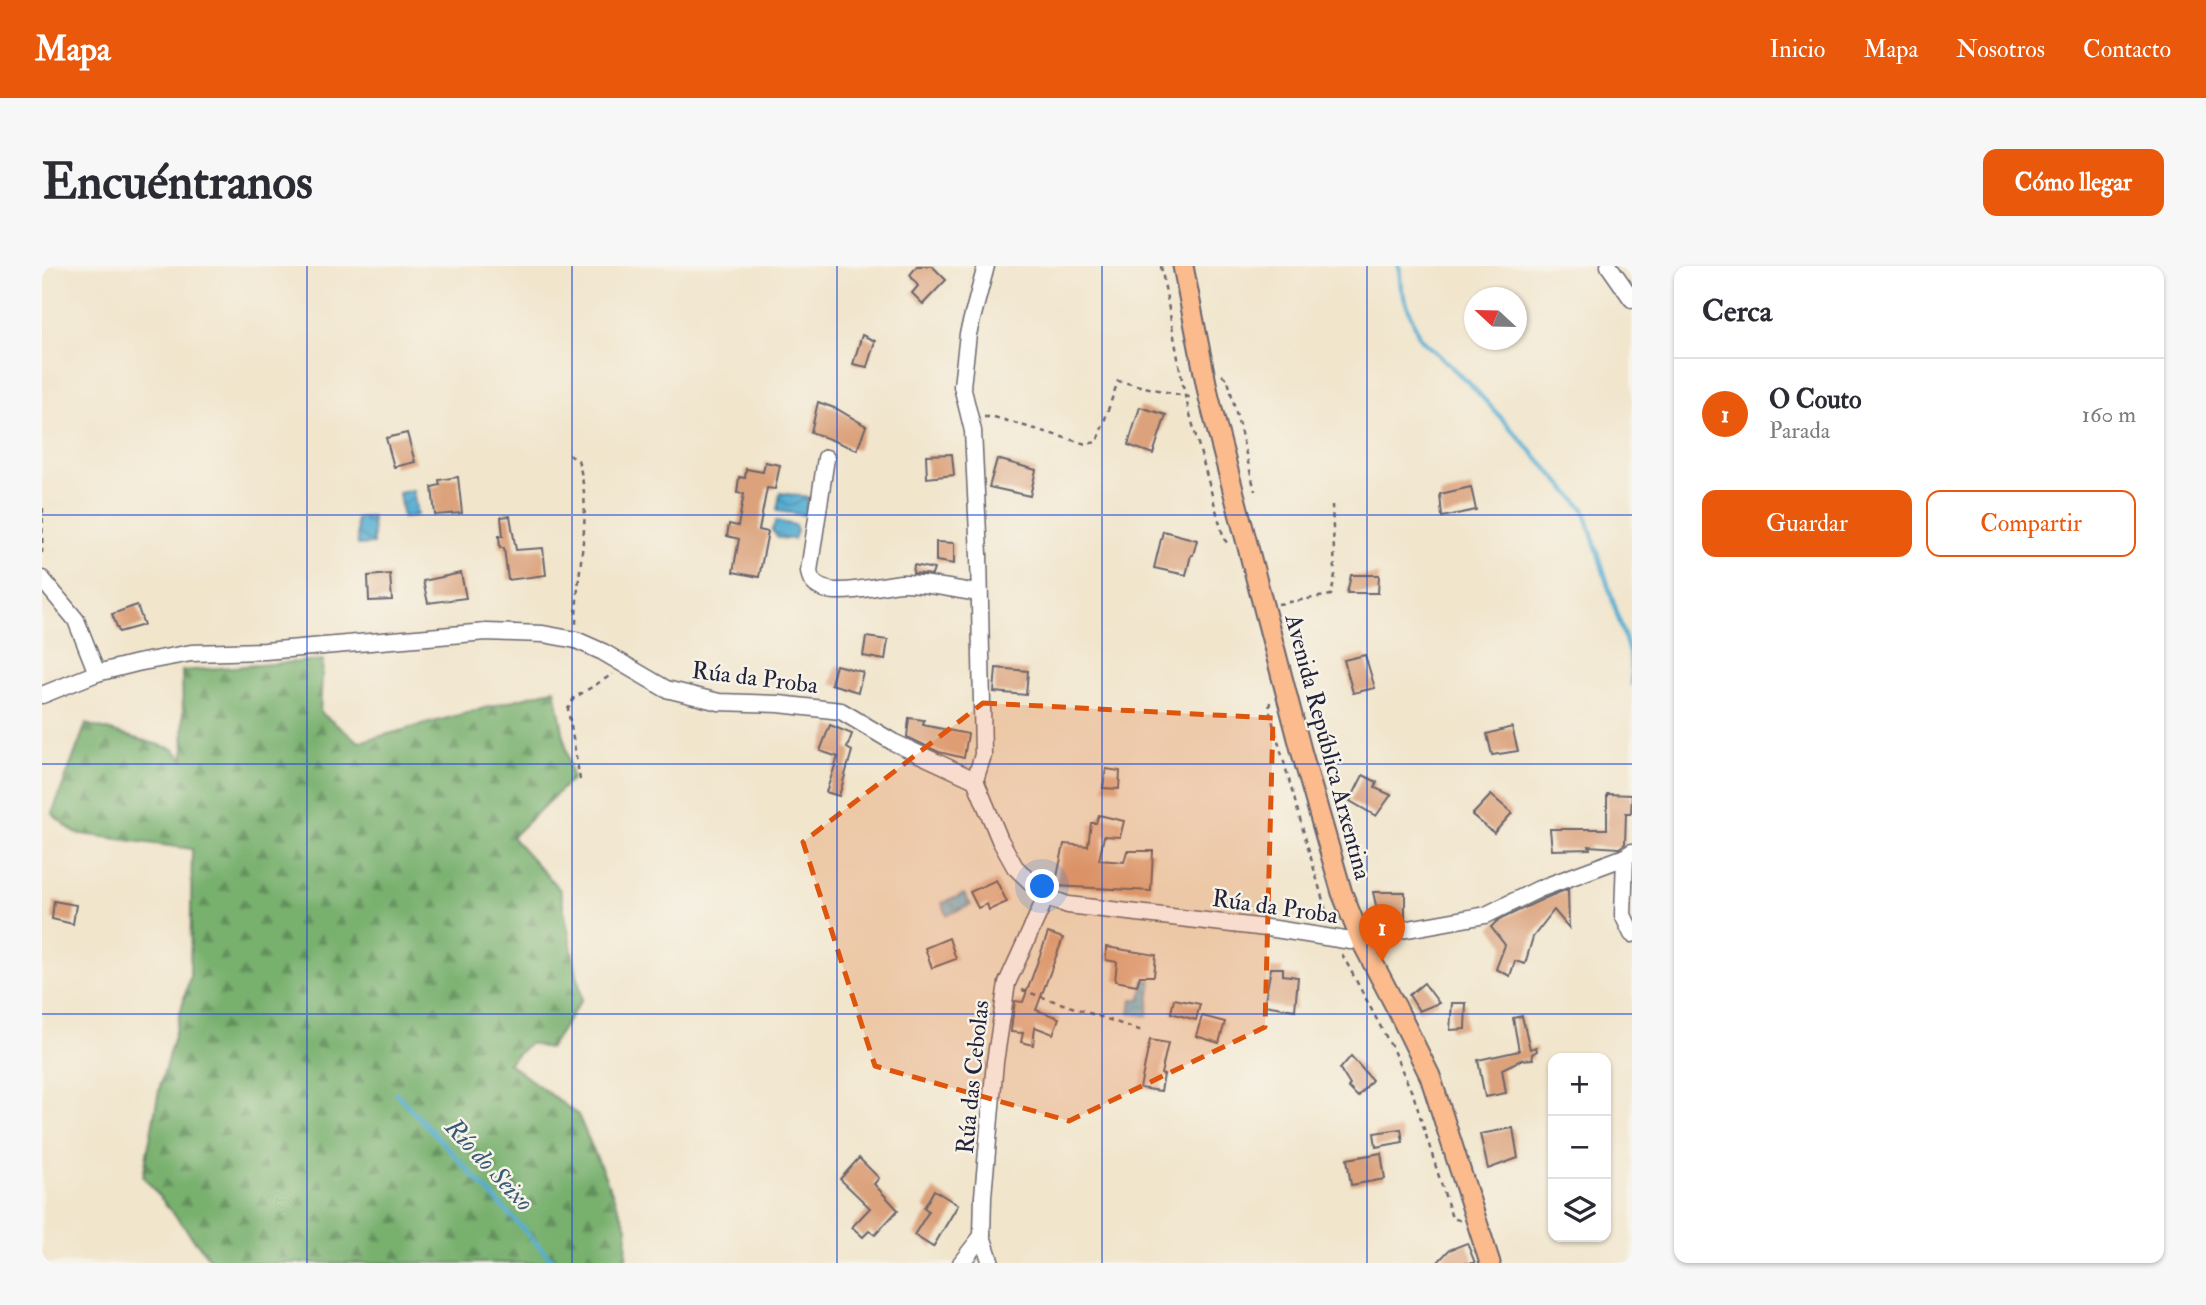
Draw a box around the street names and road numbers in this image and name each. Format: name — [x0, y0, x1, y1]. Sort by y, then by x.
street label: Avenida República Arxentina — [1277, 610, 1379, 884]
street label: Rúa da Proba — [690, 655, 821, 701]
street label: Rúa da Proba — [1210, 883, 1341, 931]
street label: Rúa das Cebolas — [950, 999, 996, 1155]

